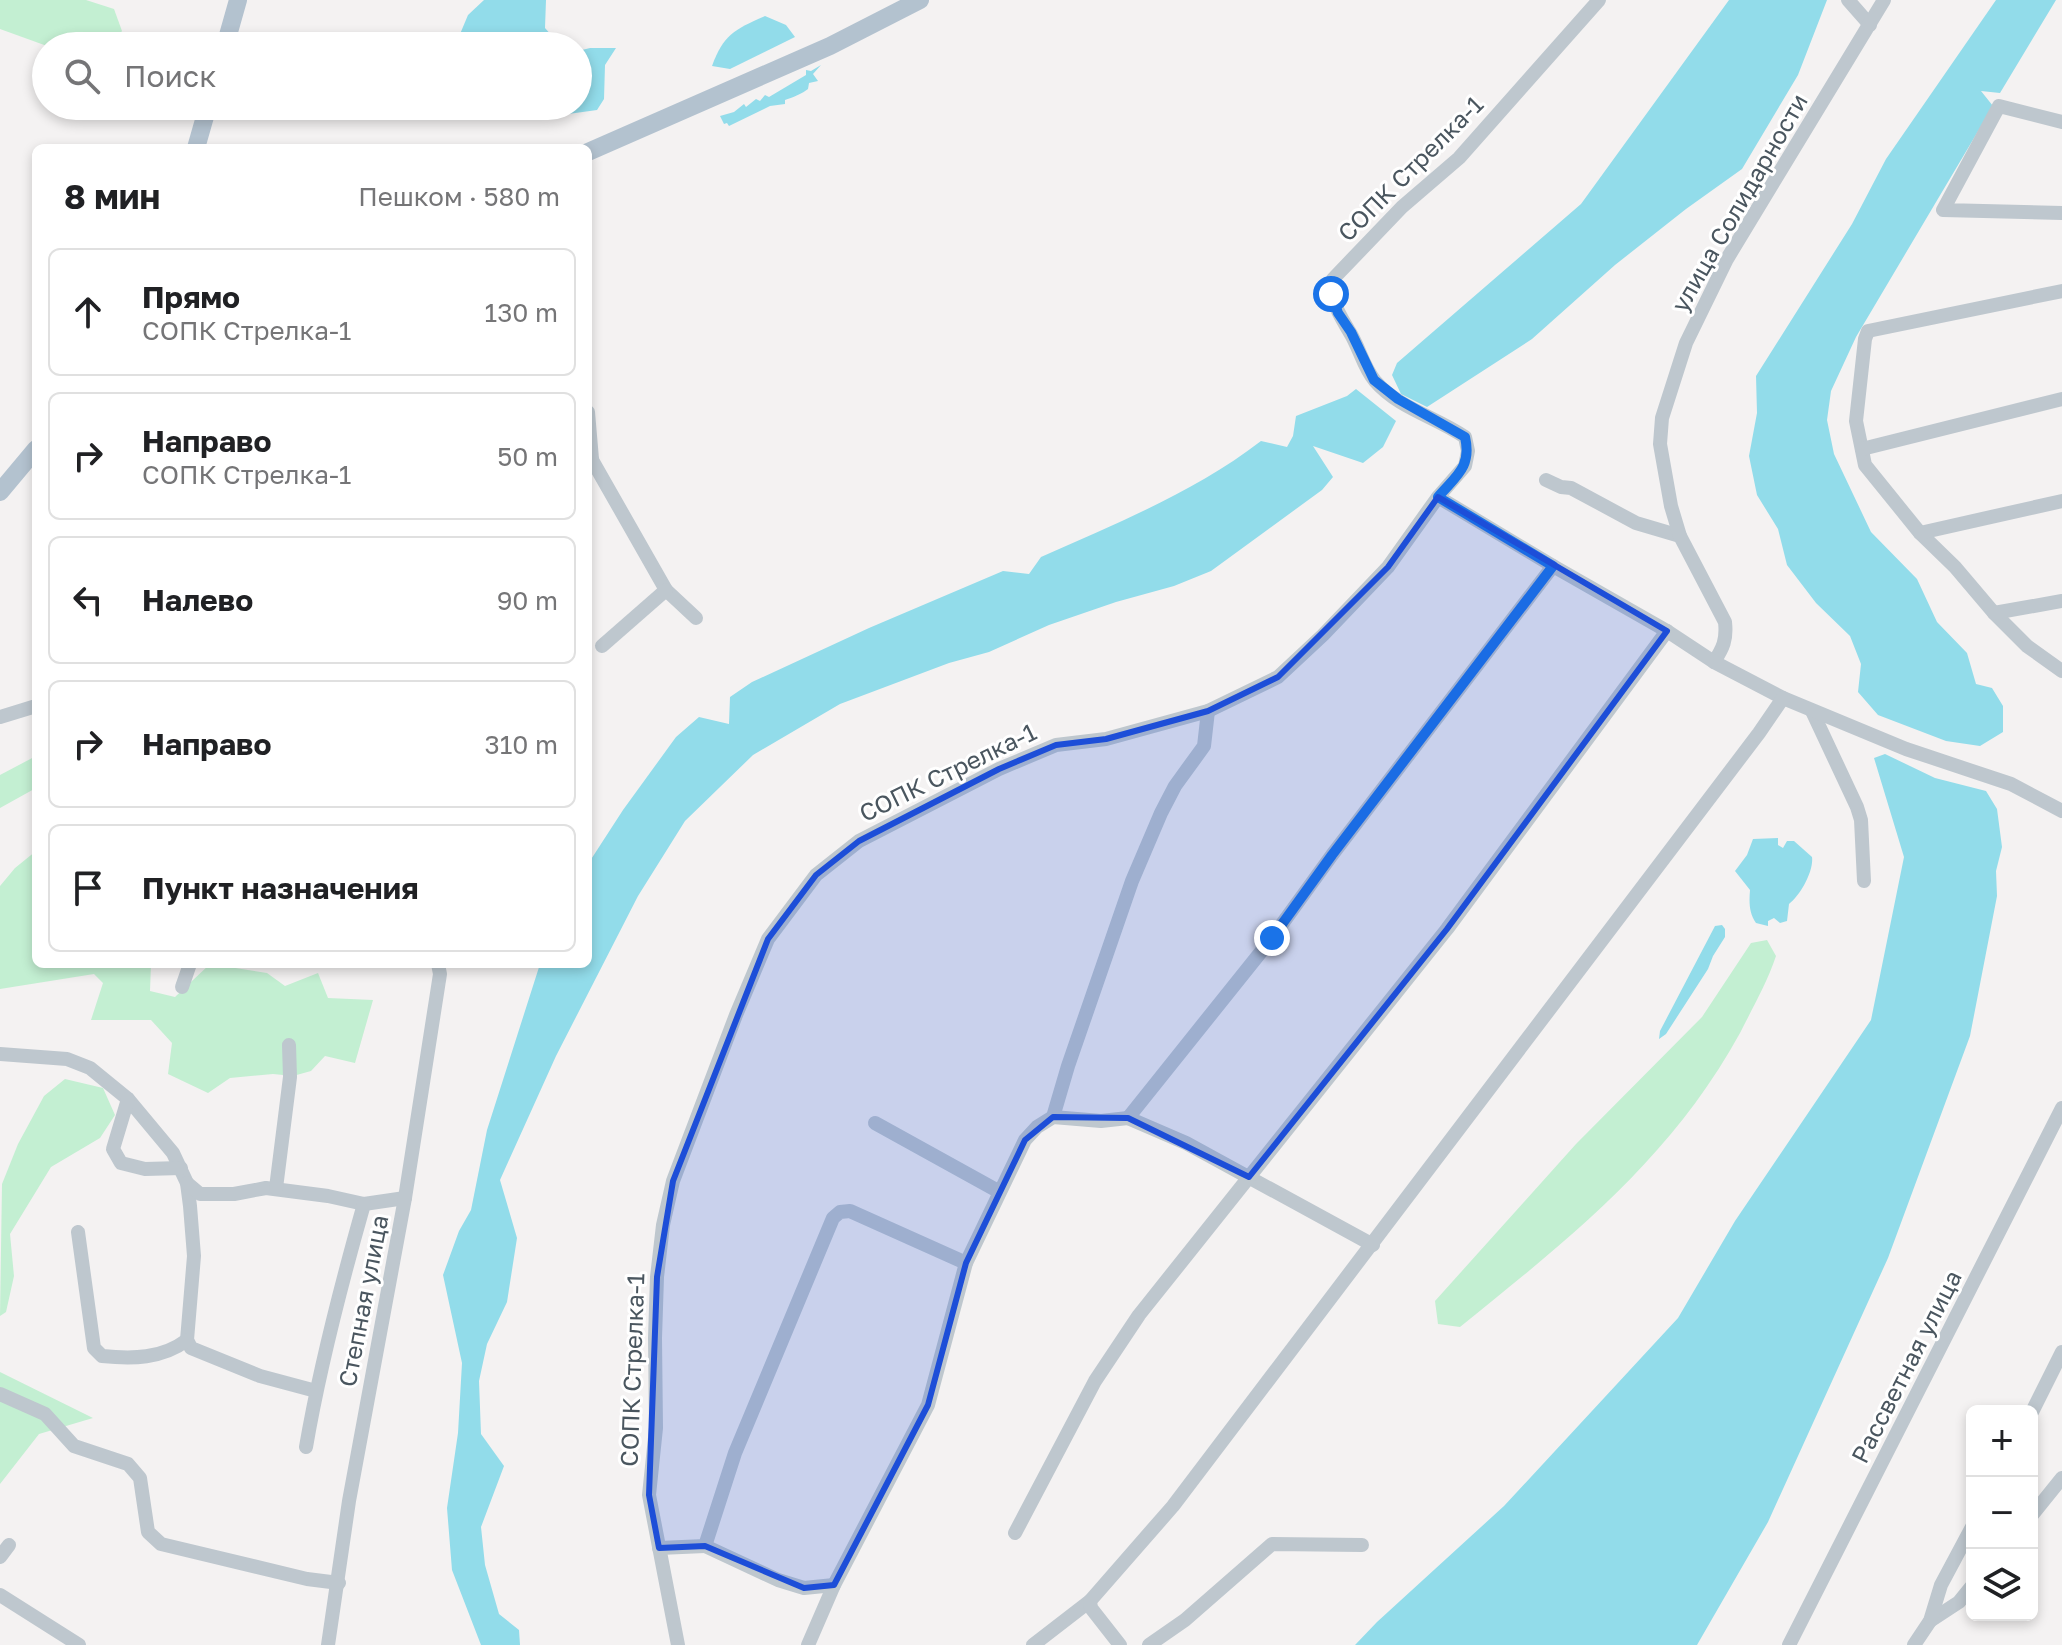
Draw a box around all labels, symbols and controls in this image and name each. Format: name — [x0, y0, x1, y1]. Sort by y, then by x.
search box — [32, 32, 592, 120]
icon: search — [60, 54, 104, 98]
text: Поиск — [124, 58, 216, 94]
street label: улица Солидарности — [1664, 88, 1813, 316]
street label: СОПК Стрелка-1 — [1331, 89, 1489, 247]
text: 8 мин — [64, 176, 160, 216]
text: Пешком · 580 m — [358, 181, 560, 212]
route start — [1313, 276, 1349, 312]
text: Прямо — [142, 279, 240, 315]
icon: ahead — [66, 290, 110, 334]
text: 130 m — [485, 297, 558, 328]
text: СОПК Стрелка-1 — [142, 315, 351, 346]
text: Направо — [142, 423, 271, 459]
icon: right — [66, 434, 110, 478]
text: 50 m — [497, 441, 558, 472]
text: СОПК Стрелка-1 — [142, 459, 351, 490]
icon: left — [66, 578, 110, 622]
text: Налево — [142, 582, 253, 618]
text: 90 m — [497, 585, 558, 616]
street label: СОПК Стрелка-1 — [854, 716, 1041, 827]
icon: right — [66, 722, 110, 766]
text: Направо — [142, 726, 271, 762]
text: 310 m — [485, 729, 558, 760]
icon: arrive — [66, 866, 110, 910]
text: Пункт назначения — [142, 870, 419, 906]
route end — [1254, 920, 1290, 956]
street label: Степная улица — [332, 1212, 393, 1389]
street label: Рассветная улица — [1844, 1265, 1967, 1468]
street label: СОПК Стрелка-1 — [614, 1273, 649, 1467]
map controls — [1966, 1405, 2038, 1621]
button: + — [1966, 1405, 2038, 1477]
button: − — [1966, 1477, 2038, 1549]
button: layers — [1966, 1549, 2038, 1621]

